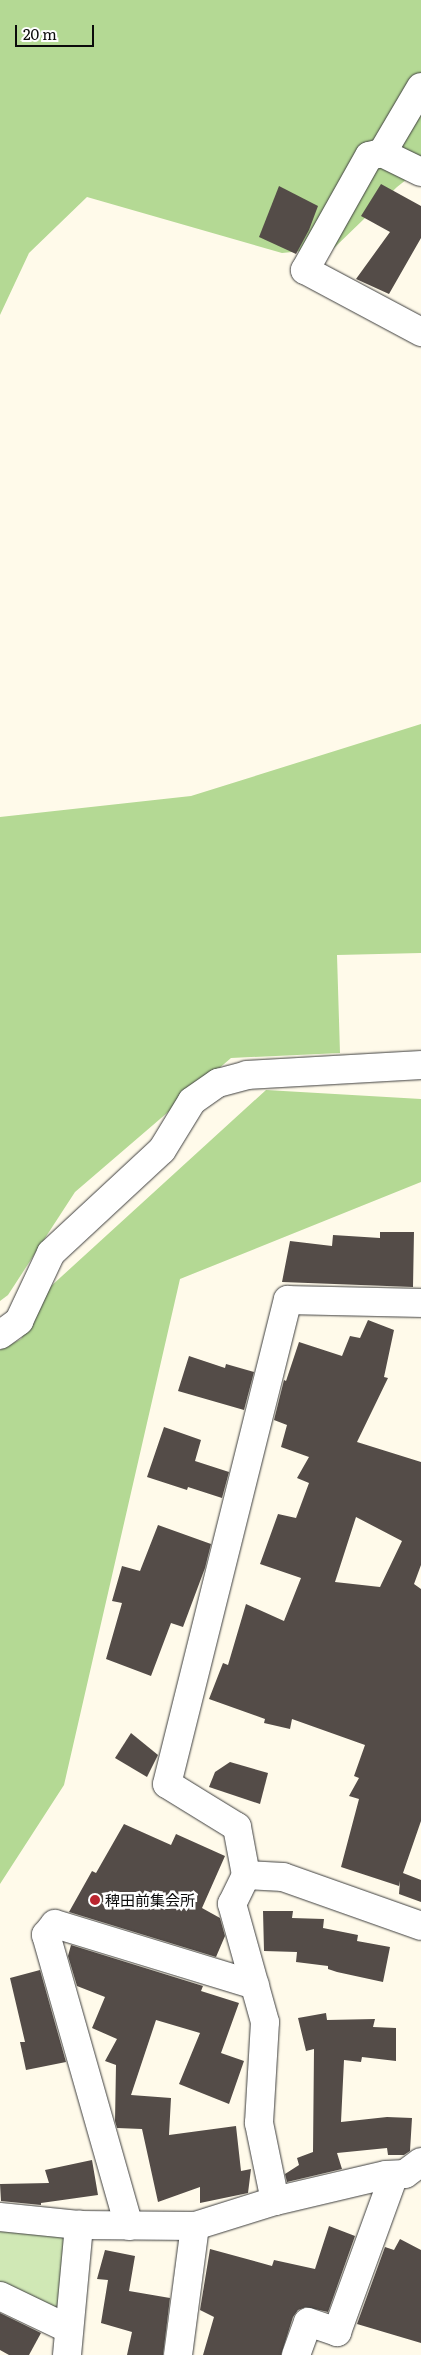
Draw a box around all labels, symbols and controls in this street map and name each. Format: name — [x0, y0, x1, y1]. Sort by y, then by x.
scale bar — [18, 15, 96, 47]
text: 20 m — [23, 22, 57, 45]
place label: 稗田前集会所 — [105, 1891, 195, 1909]
marker: 稗田前集会所 — [89, 1894, 101, 1906]

